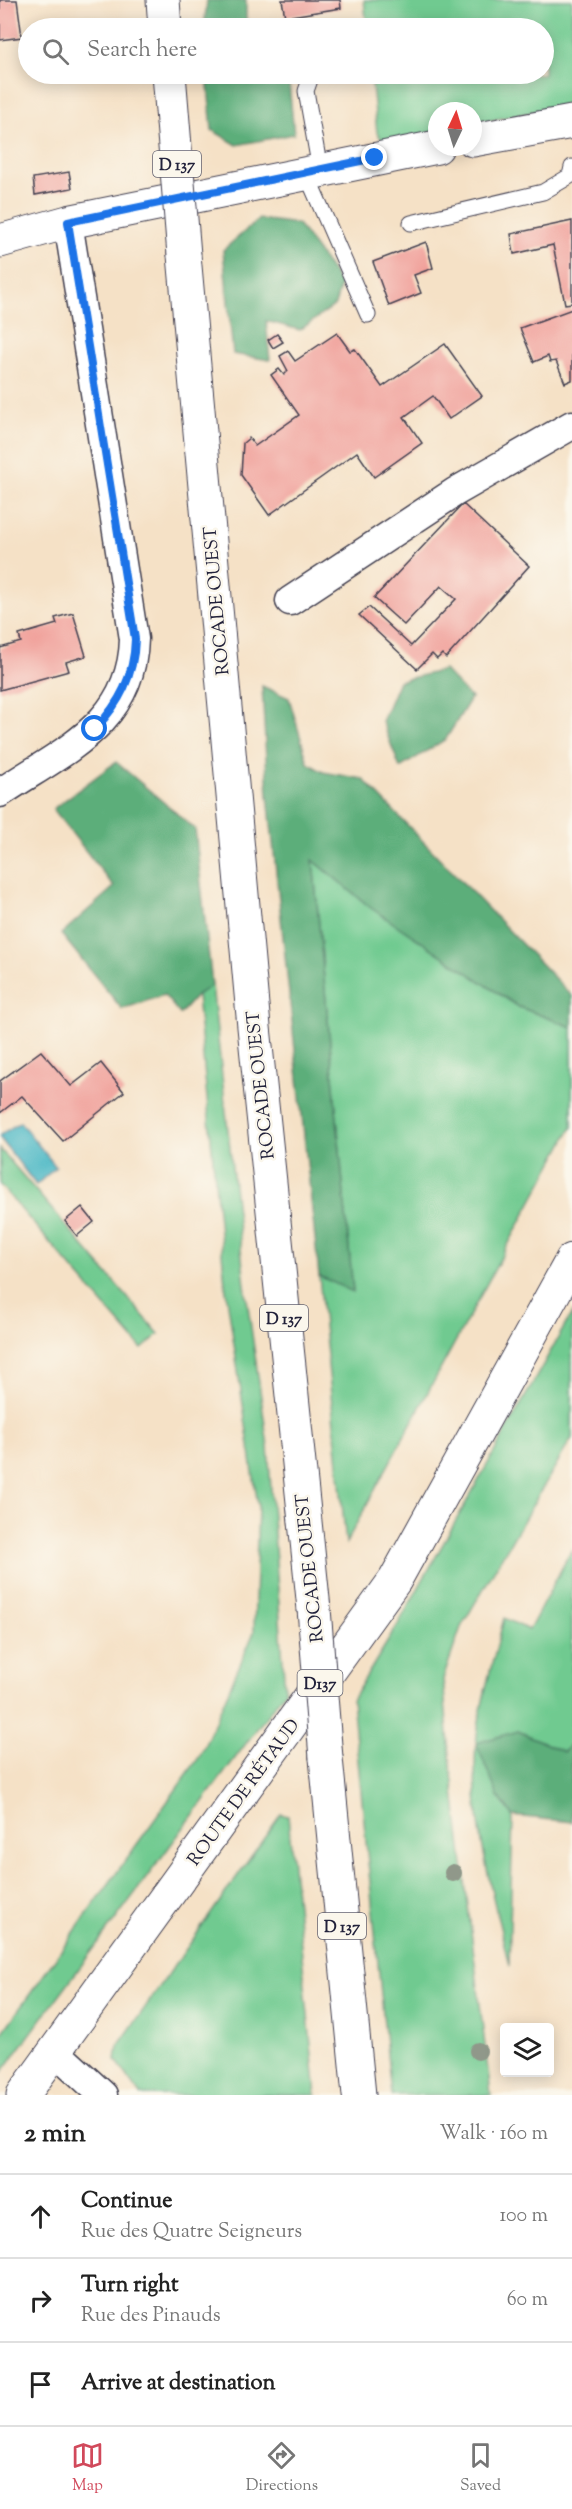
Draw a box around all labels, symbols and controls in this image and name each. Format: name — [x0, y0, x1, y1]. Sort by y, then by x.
search box — [18, 18, 554, 84]
icon: search — [39, 35, 72, 68]
text: Search here — [87, 35, 197, 67]
north arrow — [428, 102, 482, 156]
route end — [361, 144, 387, 170]
road number: D 137 — [153, 151, 201, 177]
street label: ROCADE OUEST — [199, 525, 237, 676]
route start — [81, 715, 107, 741]
street label: ROCADE OUEST — [241, 1009, 283, 1160]
road number: D 137 — [260, 1305, 308, 1331]
street label: ROCADE OUEST — [290, 1492, 332, 1643]
road number: D137 — [298, 1670, 342, 1696]
street label: ROUTE DE RÉTAUD — [182, 1714, 307, 1872]
road number: D 137 — [318, 1913, 366, 1939]
map controls — [500, 2023, 554, 2077]
button: layers — [500, 2023, 554, 2077]
text: 2 min — [24, 2116, 86, 2153]
text: Walk · 160 m — [439, 2120, 548, 2149]
text: Continue — [81, 2186, 172, 2218]
icon: ahead — [24, 2200, 57, 2233]
text: 100 m — [499, 2202, 548, 2231]
text: Rue des Quatre Seigneurs — [81, 2218, 302, 2247]
text: Turn right — [81, 2270, 178, 2302]
icon: right — [24, 2284, 57, 2317]
text: 60 m — [507, 2286, 548, 2315]
text: Rue des Pinauds — [81, 2302, 221, 2331]
icon: arrive — [24, 2368, 57, 2401]
text: Arrive at destination — [81, 2368, 276, 2400]
tab: Map — [71, 2439, 104, 2498]
tab: Directions — [246, 2439, 318, 2498]
tab: Saved — [460, 2439, 501, 2498]

